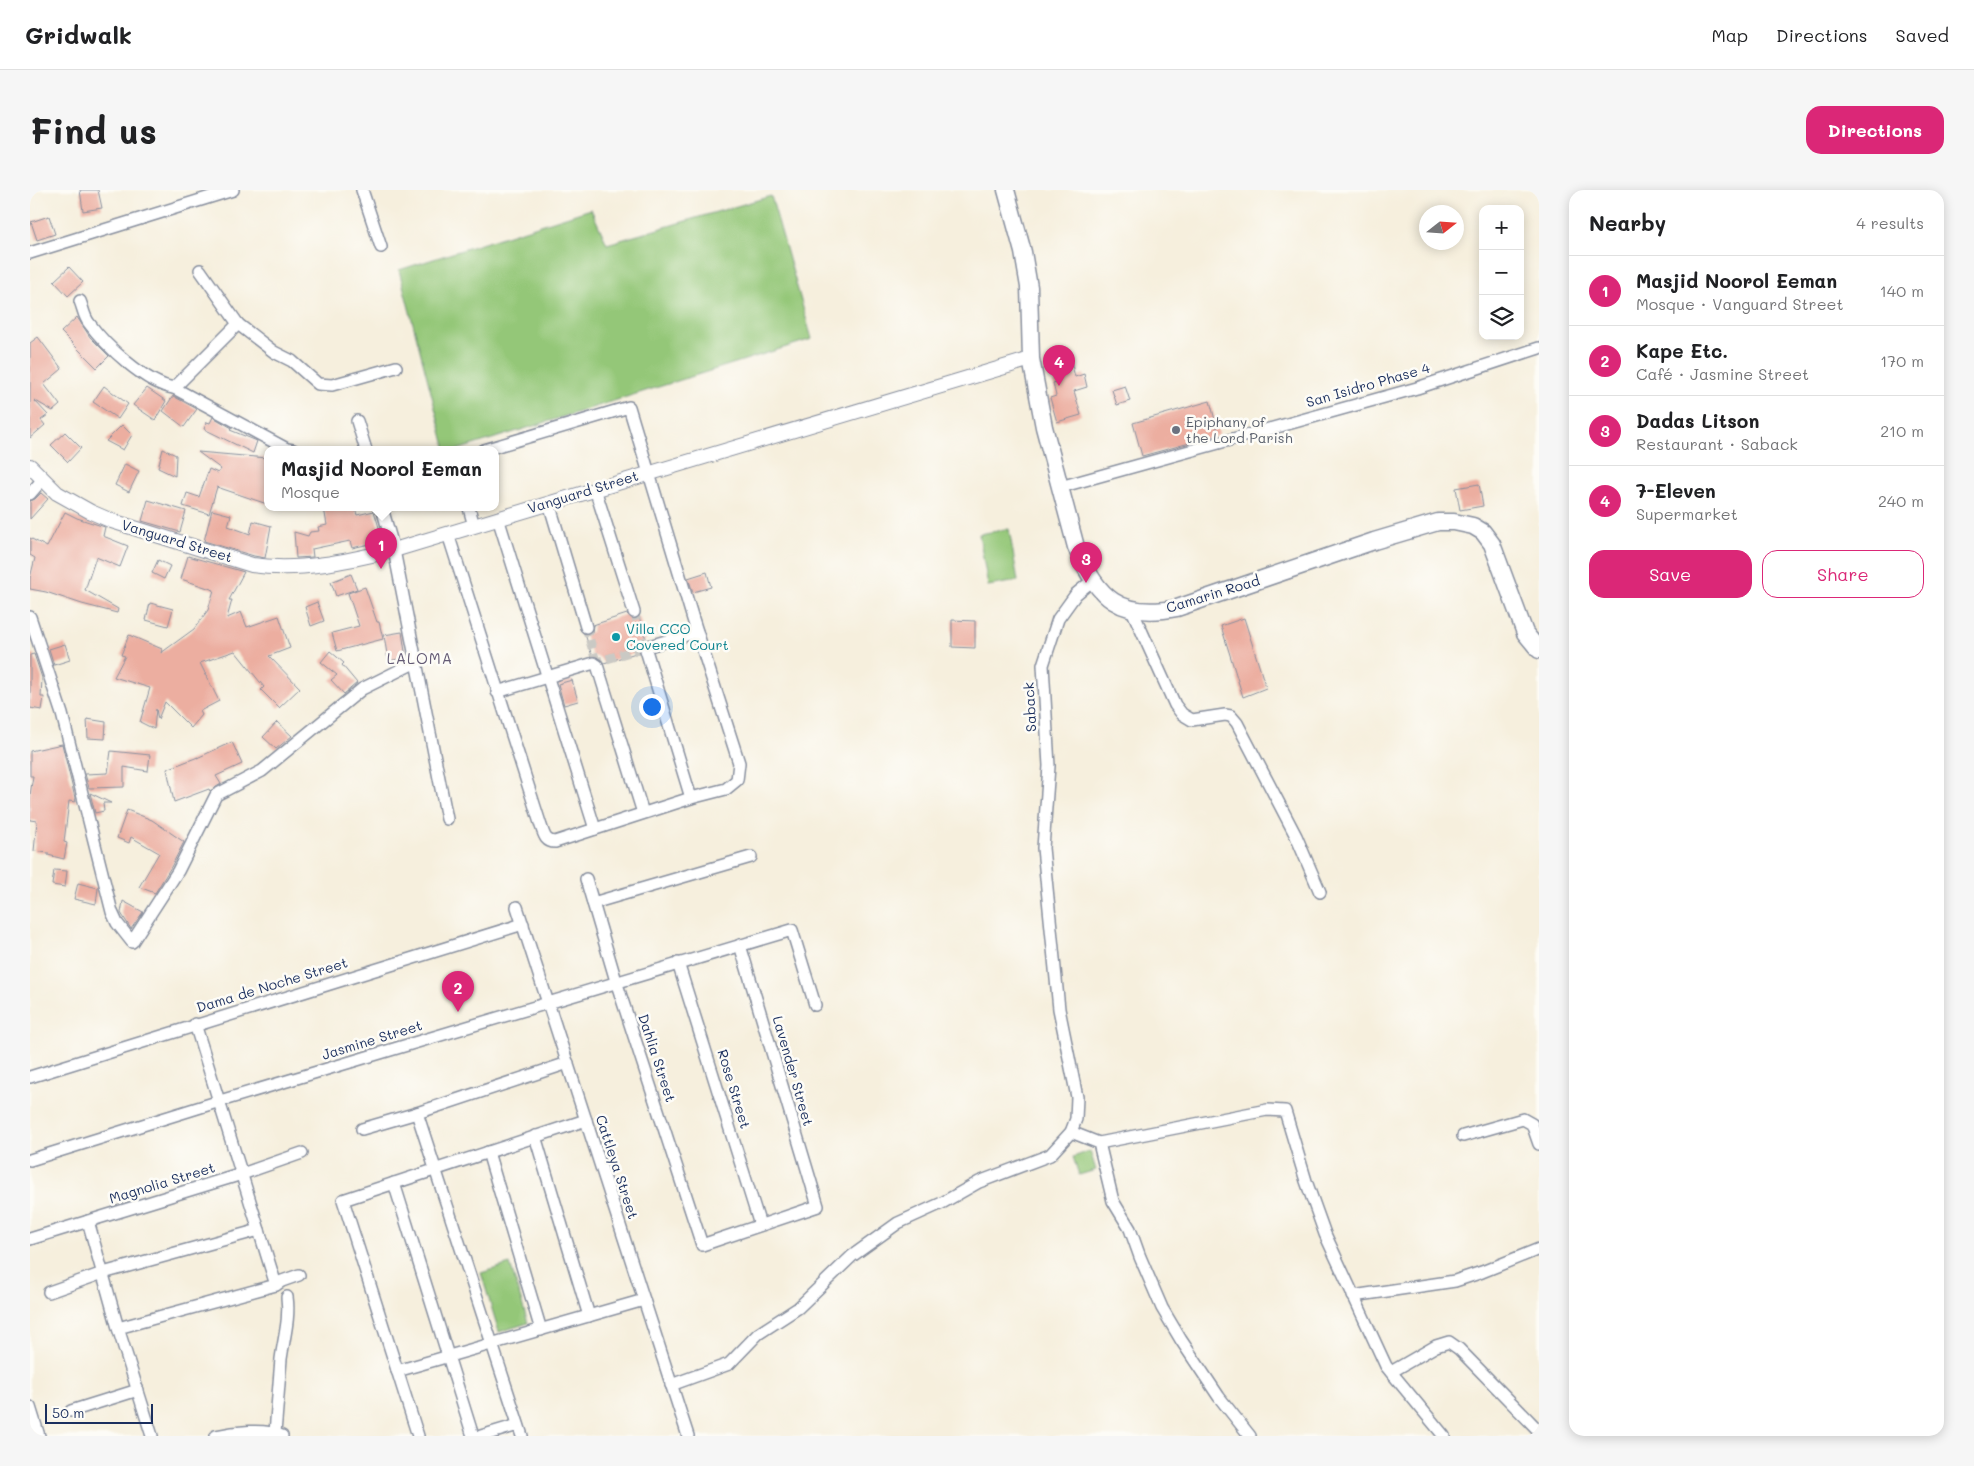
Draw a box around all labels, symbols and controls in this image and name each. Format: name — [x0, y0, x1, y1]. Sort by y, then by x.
text: Gridwalk — [25, 19, 132, 50]
text: Map — [1711, 23, 1748, 47]
text: Directions — [1776, 23, 1868, 47]
text: Saved — [1896, 23, 1949, 47]
button: Directions — [1806, 106, 1944, 154]
text: Find us — [30, 107, 157, 153]
north arrow — [1419, 205, 1464, 250]
map controls — [1479, 205, 1524, 340]
button: + — [1479, 205, 1524, 250]
text: Nearby — [1589, 209, 1666, 236]
text: 4 results — [1856, 212, 1924, 233]
button: − — [1479, 250, 1524, 295]
text: Masjid Noorol Eeman — [1636, 268, 1837, 293]
text: 1 — [1601, 280, 1609, 301]
text: 140 m — [1880, 280, 1924, 301]
text: Mosque · Vanguard Street — [1636, 293, 1844, 314]
button: layers — [1479, 295, 1524, 340]
text: Kape Etc. — [1636, 338, 1728, 363]
pin: 4 — [1043, 345, 1075, 386]
text: 2 — [1601, 350, 1609, 371]
text: 170 m — [1880, 350, 1924, 371]
street label: San Isidro Phase 4 — [1304, 358, 1433, 411]
text: Café · Jasmine Street — [1636, 363, 1809, 384]
text: Dadas Litson — [1636, 408, 1759, 433]
place label: Epiphany of the Lord Parish — [1186, 412, 1293, 447]
text: 3 — [1600, 420, 1610, 441]
text: 210 m — [1880, 420, 1924, 441]
marker: Epiphany of the Lord Parish — [1170, 424, 1182, 436]
text: Restaurant · Saback — [1636, 433, 1798, 454]
popup — [264, 446, 499, 511]
text: Masjid Noorol Eeman — [281, 456, 482, 481]
street label: Vanguard Street — [525, 466, 641, 517]
text: 7-Eleven — [1636, 478, 1716, 503]
text: Mosque — [281, 481, 340, 502]
text: 4 — [1600, 490, 1610, 511]
text: 240 m — [1878, 490, 1924, 511]
text: Supermarket — [1636, 503, 1738, 524]
street label: Vanguard Street — [119, 515, 235, 566]
pin: 1 — [365, 528, 397, 569]
pin: 3 — [1070, 542, 1102, 583]
button: Save — [1589, 550, 1752, 598]
button: Share — [1762, 550, 1924, 598]
street label: Camarin Road — [1164, 570, 1262, 617]
place label: Villa CCO Covered Court — [626, 619, 729, 654]
marker: Villa CCO Covered Court — [610, 631, 622, 643]
district label: LALOMA — [387, 648, 453, 668]
street label: Saback — [1019, 682, 1040, 732]
your location — [639, 694, 665, 720]
street label: Dama de Noche Street — [194, 952, 350, 1017]
pin: 2 — [442, 971, 474, 1012]
street label: Dahlia Street — [634, 1011, 681, 1104]
street label: Lavender Street — [769, 1014, 818, 1128]
street label: Jasmine Street — [319, 1015, 424, 1064]
street label: Rose Street — [713, 1047, 756, 1131]
street label: Cattleya Street — [592, 1112, 643, 1221]
street label: Magnolia Street — [107, 1157, 217, 1208]
scale bar — [45, 1401, 152, 1424]
text: 50 m — [52, 1403, 84, 1422]

